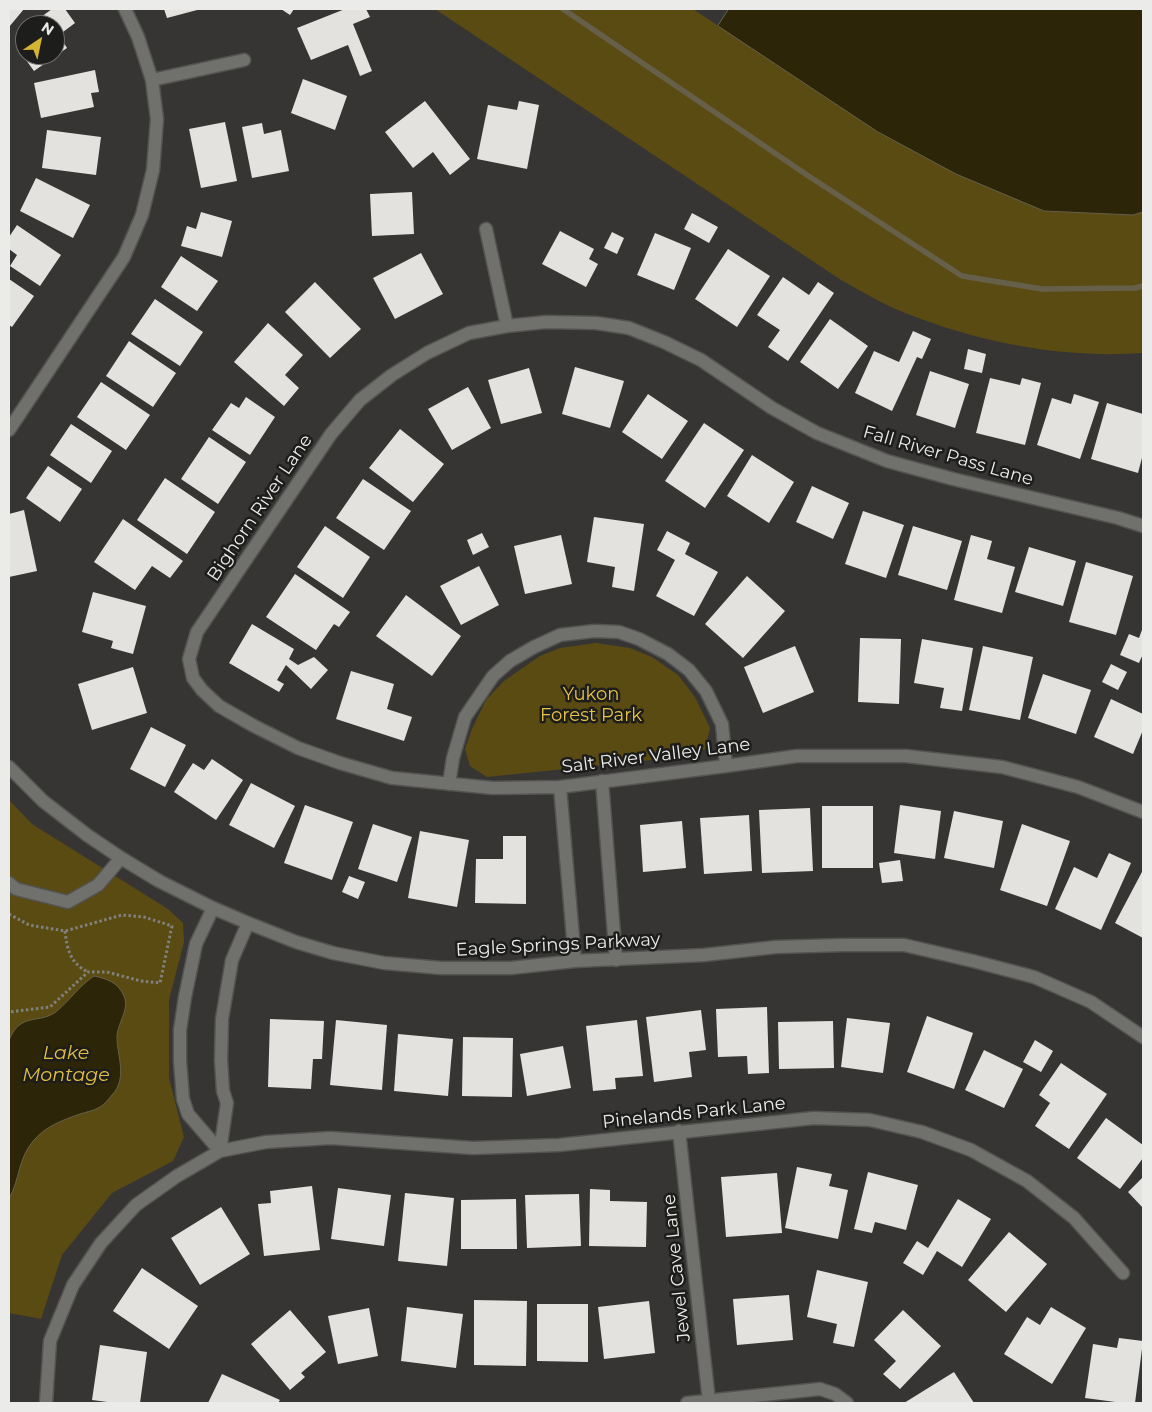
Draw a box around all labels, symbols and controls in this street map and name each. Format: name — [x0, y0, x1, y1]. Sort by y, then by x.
north arrow — [15, 15, 65, 65]
text: N — [38, 18, 58, 39]
street label: Fall River Pass Lane — [860, 421, 1036, 491]
street label: Bighorn River Lane — [203, 430, 317, 586]
park label: Yukon Forest Park — [540, 684, 642, 726]
street label: Salt River Valley Lane — [560, 734, 752, 778]
street label: Eagle Springs Parkway — [455, 929, 661, 961]
water label: Lake Montage — [22, 1042, 110, 1086]
street label: Pinelands Park Lane — [601, 1093, 787, 1133]
street label: Jewel Cave Lane — [659, 1193, 695, 1343]

